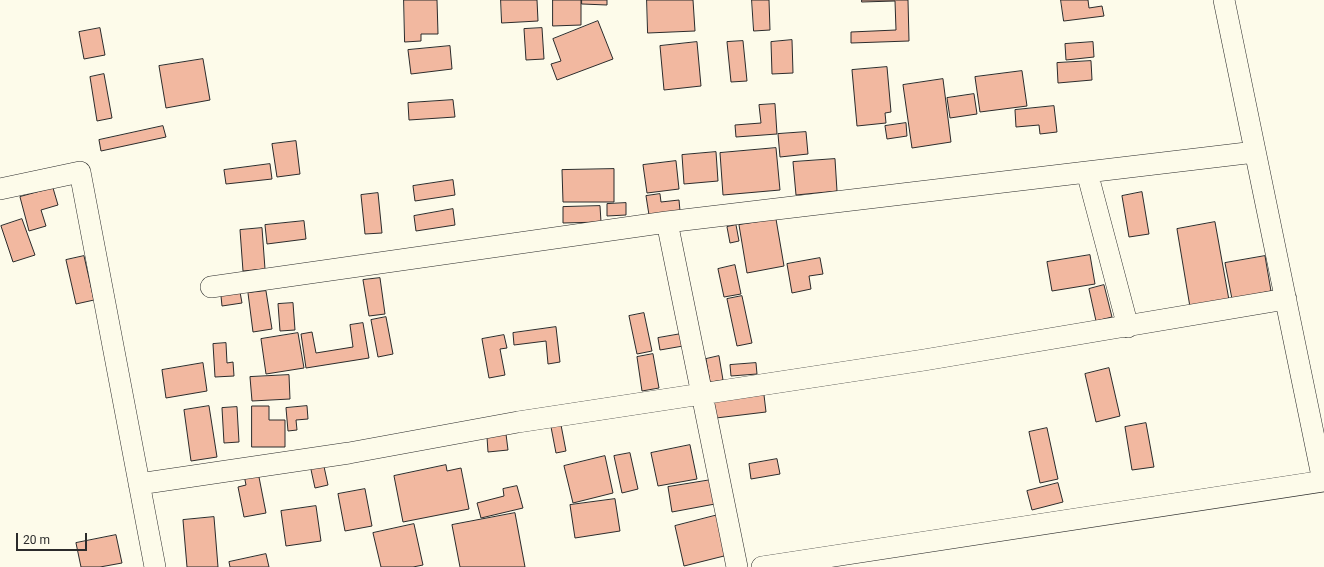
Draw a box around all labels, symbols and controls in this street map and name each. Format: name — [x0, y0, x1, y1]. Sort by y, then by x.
scale bar — [18, 525, 89, 551]
text: 20 m — [23, 533, 50, 547]

